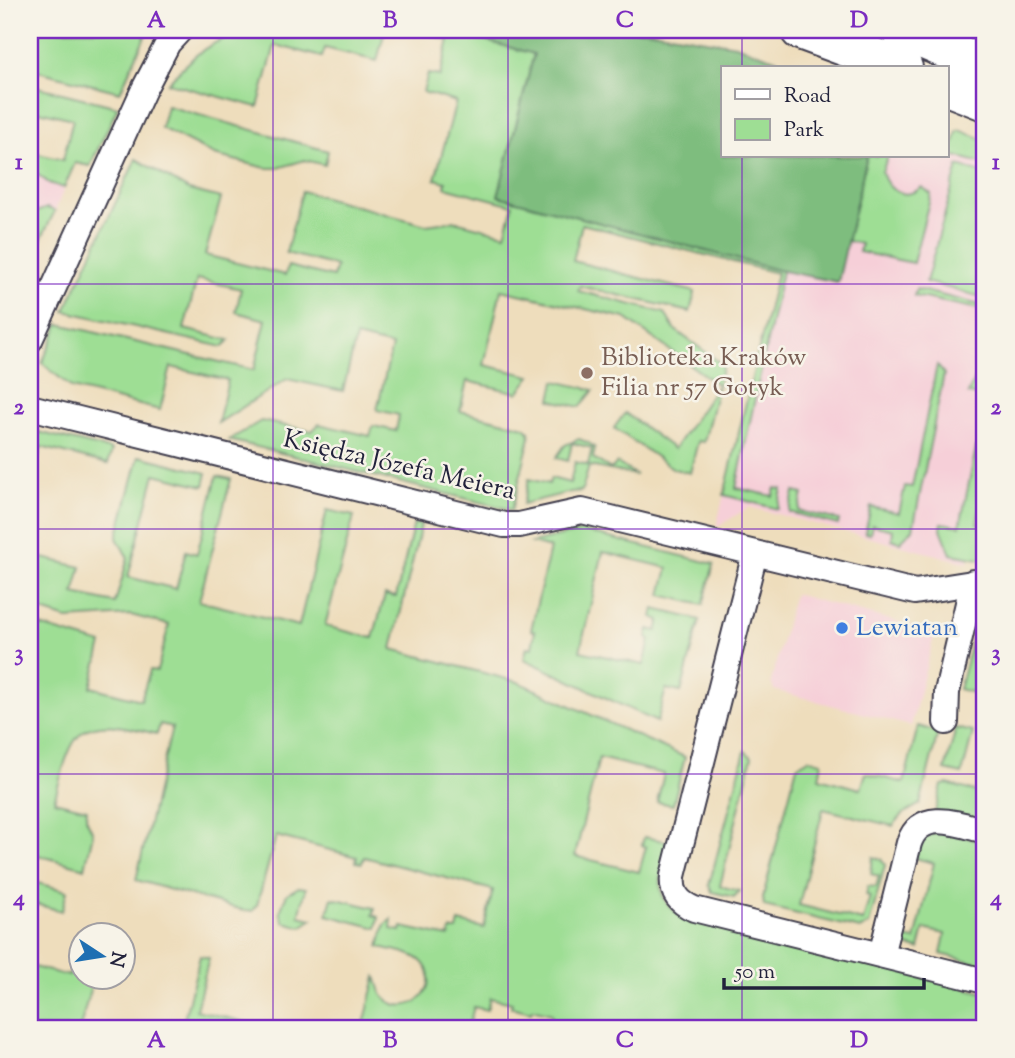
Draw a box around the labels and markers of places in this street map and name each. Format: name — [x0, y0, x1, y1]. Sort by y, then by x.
place label: Biblioteka Kraków Filia nr 57 Gotyk — [601, 340, 806, 407]
marker: Biblioteka Kraków Filia nr 57 Gotyk — [579, 365, 595, 381]
place label: Lewiatan — [856, 610, 958, 647]
marker: Lewiatan — [834, 620, 850, 636]

